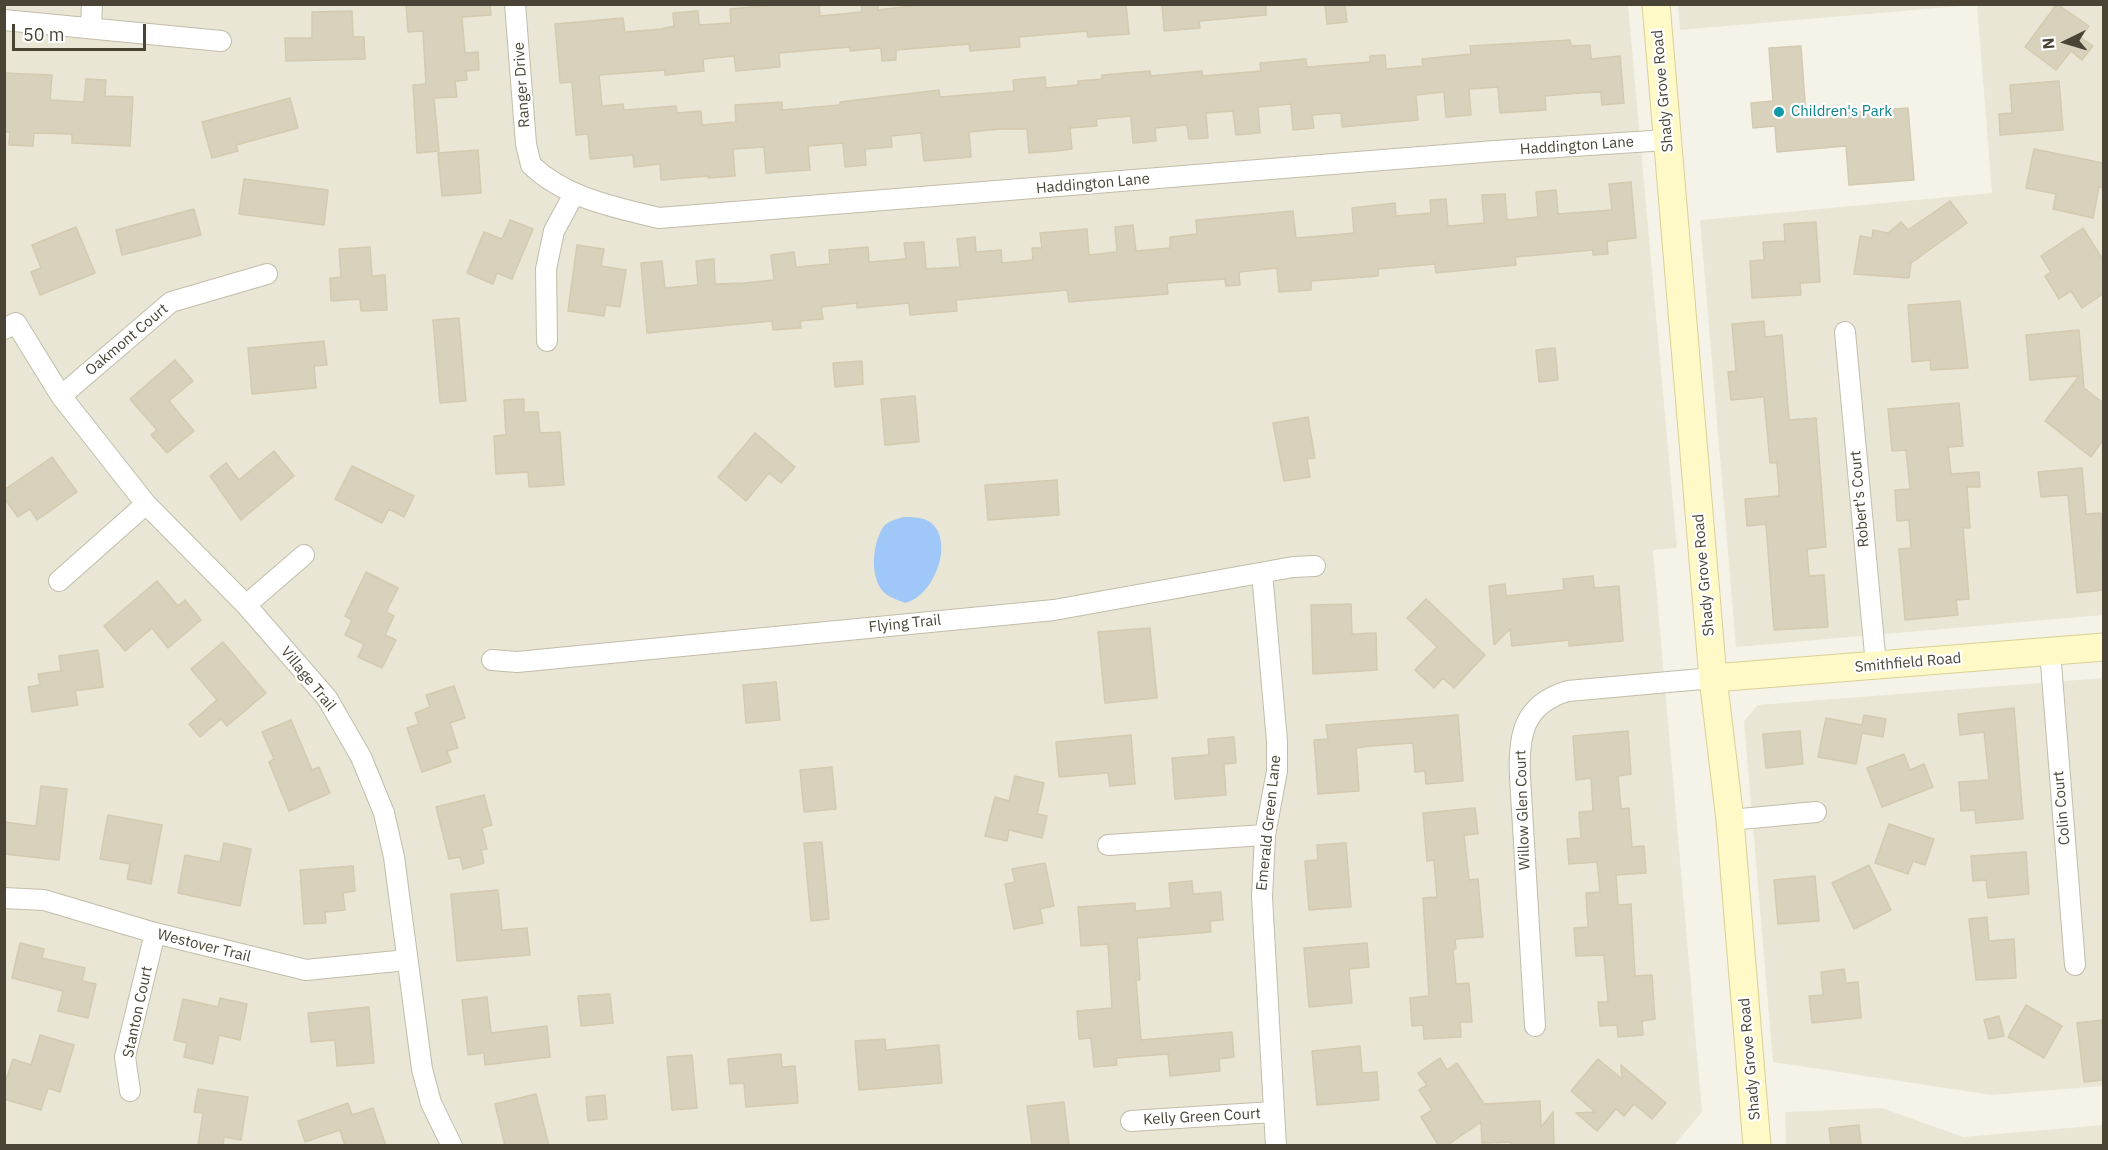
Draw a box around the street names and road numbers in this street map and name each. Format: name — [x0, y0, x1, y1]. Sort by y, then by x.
street label: Shady Grove Road — [1649, 29, 1677, 153]
street label: Ranger Drive — [510, 42, 534, 128]
street label: Haddington Lane — [1519, 133, 1635, 159]
street label: Haddington Lane — [1035, 170, 1151, 198]
street label: Oakmont Court — [82, 300, 172, 380]
street label: Robert's Court — [1847, 450, 1873, 548]
street label: Shady Grove Road — [1690, 513, 1718, 637]
street label: Flying Trail — [868, 611, 942, 637]
street label: Village Trail — [277, 643, 339, 715]
street label: Smithfield Road — [1854, 649, 1962, 677]
street label: Willow Glen Court — [1512, 749, 1534, 871]
street label: Emerald Green Lane — [1253, 754, 1285, 892]
street label: Colin Court — [2050, 770, 2074, 846]
street label: Westover Trail — [155, 926, 253, 966]
street label: Stanton Court — [120, 965, 156, 1059]
street label: Shady Grove Road — [1736, 997, 1764, 1121]
street label: Kelly Green Court — [1143, 1105, 1261, 1129]

